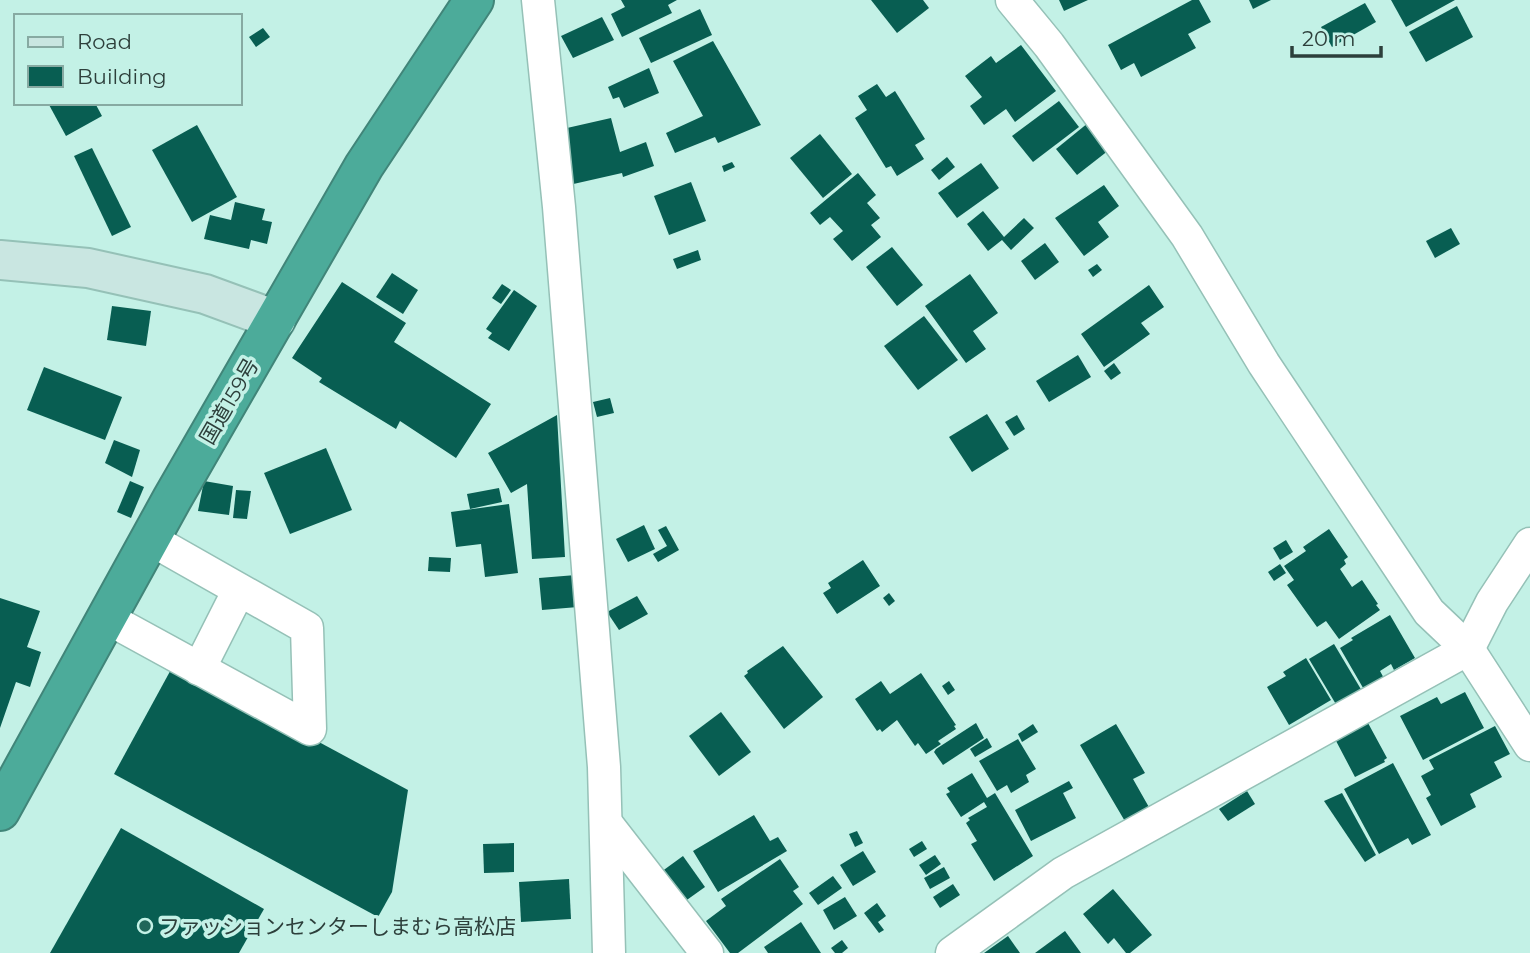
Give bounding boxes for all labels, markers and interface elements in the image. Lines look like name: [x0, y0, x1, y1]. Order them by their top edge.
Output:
legend: [14, 14, 242, 105]
scale bar: [1292, 14, 1381, 58]
text: 20 m: [1302, 26, 1356, 51]
text: Road: [77, 29, 132, 54]
text: Building: [77, 64, 167, 89]
street label: 国道159号: [194, 353, 264, 449]
place label: ファッションセンターしまむら高松店: [159, 914, 516, 939]
marker: ファッションセンターしまむら高松店: [137, 918, 153, 934]

